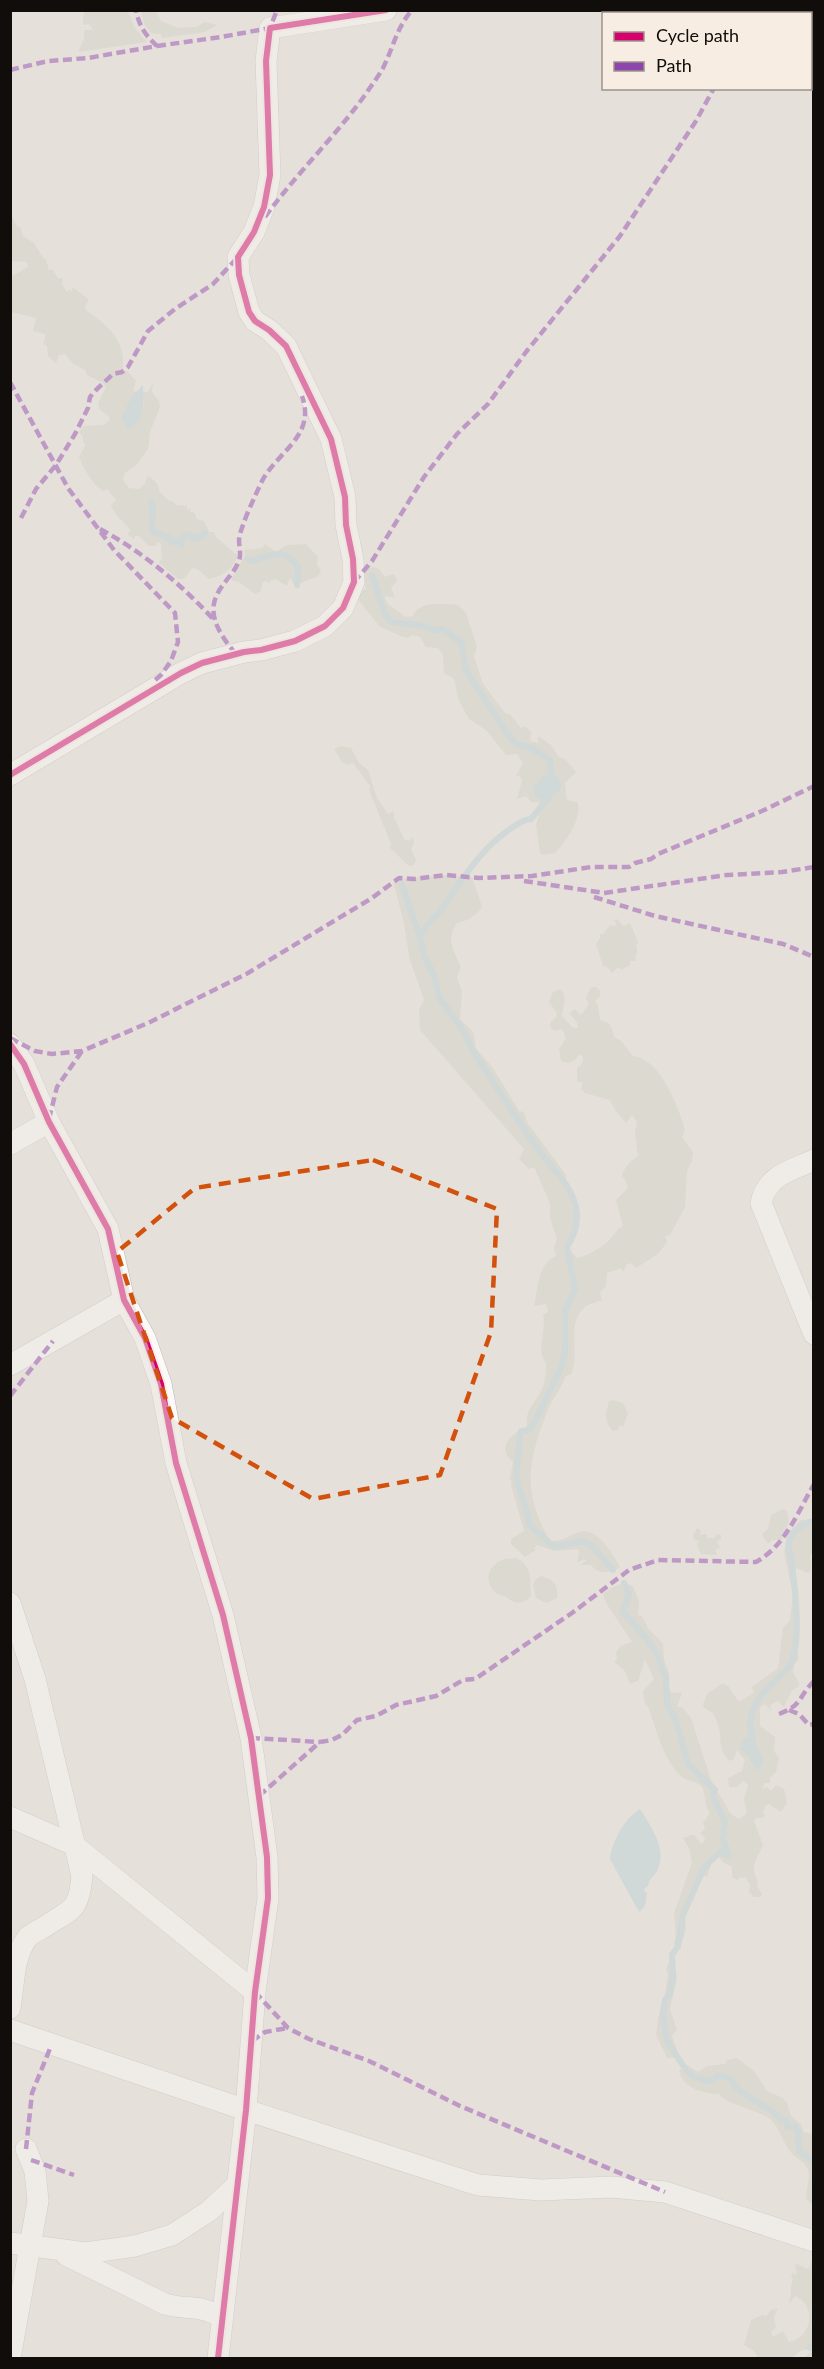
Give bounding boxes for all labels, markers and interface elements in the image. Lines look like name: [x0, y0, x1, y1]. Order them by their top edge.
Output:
legend: [602, 12, 812, 90]
text: Cycle path: [656, 24, 739, 46]
text: Path: [656, 54, 692, 76]

